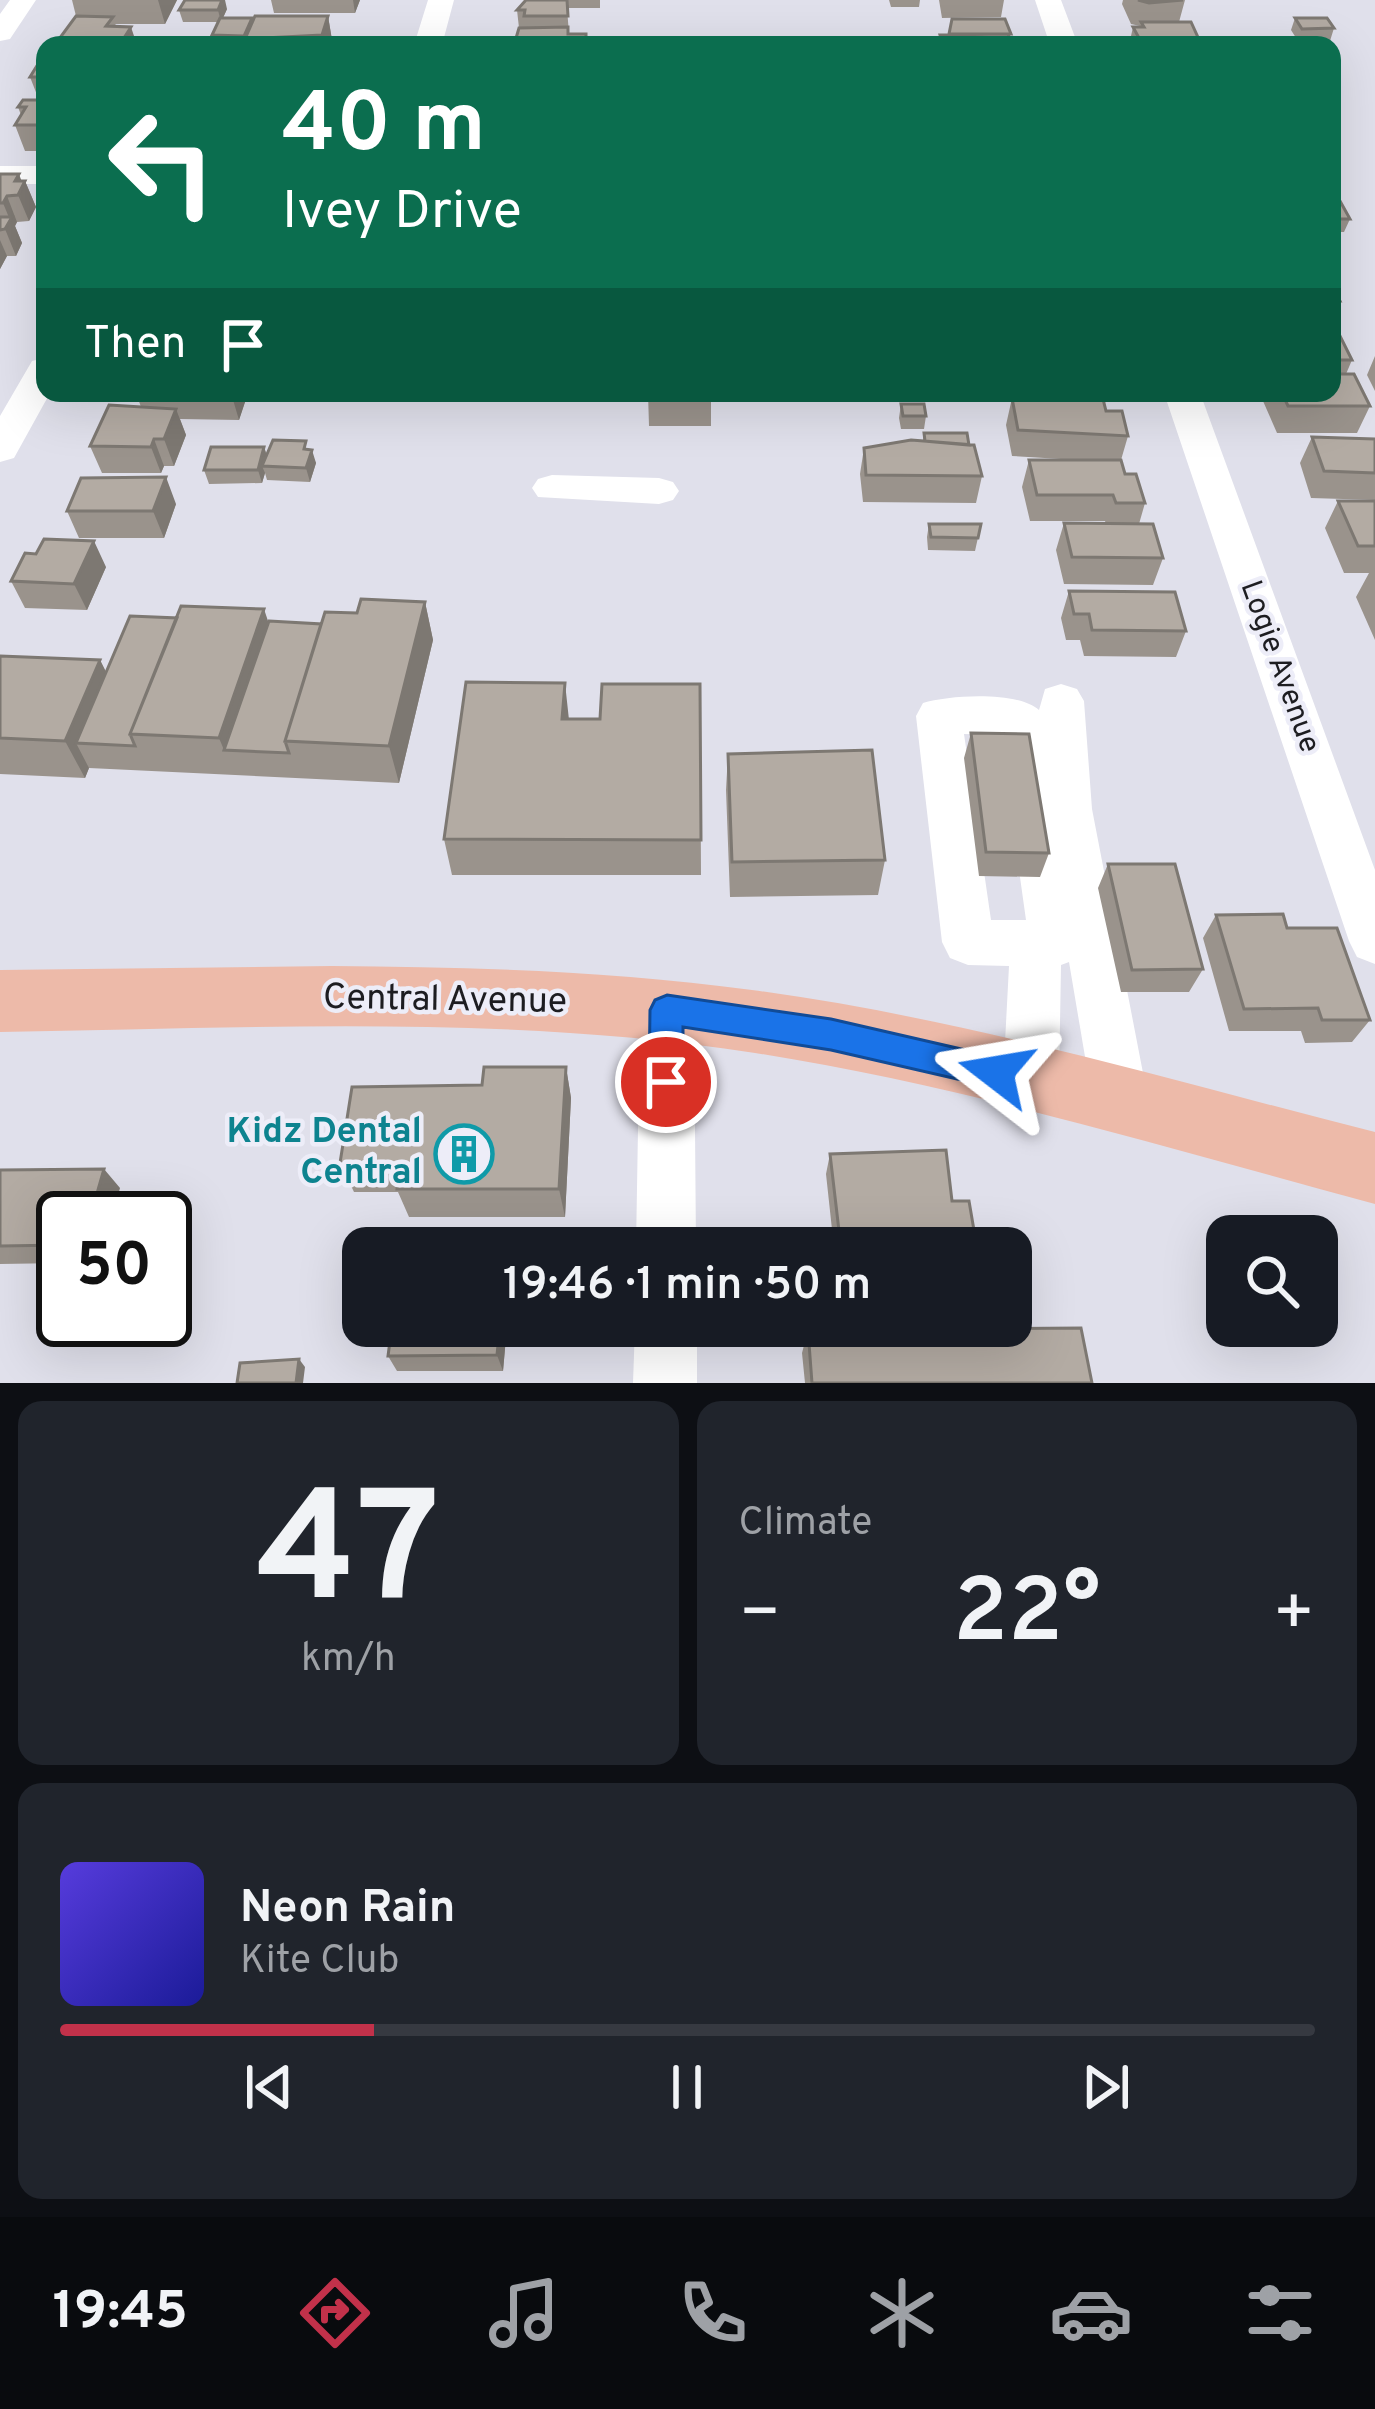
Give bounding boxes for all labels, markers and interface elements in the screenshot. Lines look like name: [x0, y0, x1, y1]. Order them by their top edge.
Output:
text: 40 m: [282, 75, 486, 181]
icon: left: [84, 84, 240, 240]
text: Ivey Drive: [282, 179, 522, 248]
icon: arrive: [210, 312, 276, 378]
text: Then: [84, 317, 186, 374]
street label: Logie Avenue: [1231, 576, 1327, 758]
street label: Central Avenue: [323, 976, 567, 1026]
position arrow: [933, 1009, 1059, 1135]
pin: [615, 1031, 717, 1133]
icon: arrive: [633, 1049, 699, 1115]
place label: Kidz Dental Central: [227, 1110, 422, 1197]
building icon: Kidz Dental Central: [433, 1123, 495, 1185]
speed limit sign: 50: [36, 1191, 192, 1347]
map controls: [1206, 1215, 1338, 1347]
button: search: [1206, 1215, 1338, 1347]
text: 19:46 · 1 min · 50 m: [503, 1258, 871, 1315]
text: 47: [256, 1459, 440, 1657]
text: Climate: [739, 1500, 872, 1549]
text: 22°: [953, 1560, 1100, 1673]
text: −: [739, 1575, 781, 1658]
text: +: [1272, 1575, 1315, 1658]
text: km/h: [301, 1636, 396, 1685]
text: Neon Rain: [240, 1881, 456, 1938]
text: Kite Club: [240, 1938, 399, 1987]
icon: previous: [236, 2054, 302, 2120]
icon: pause: [654, 2054, 720, 2120]
icon: next: [1073, 2054, 1139, 2120]
icon: directions: [293, 2271, 377, 2355]
icon: music: [482, 2271, 566, 2355]
icon: phone: [671, 2271, 755, 2355]
icon: climate: [860, 2271, 944, 2355]
icon: car: [1049, 2271, 1133, 2355]
icon: filters: [1238, 2271, 1322, 2355]
text: 19:45: [53, 2279, 188, 2348]

